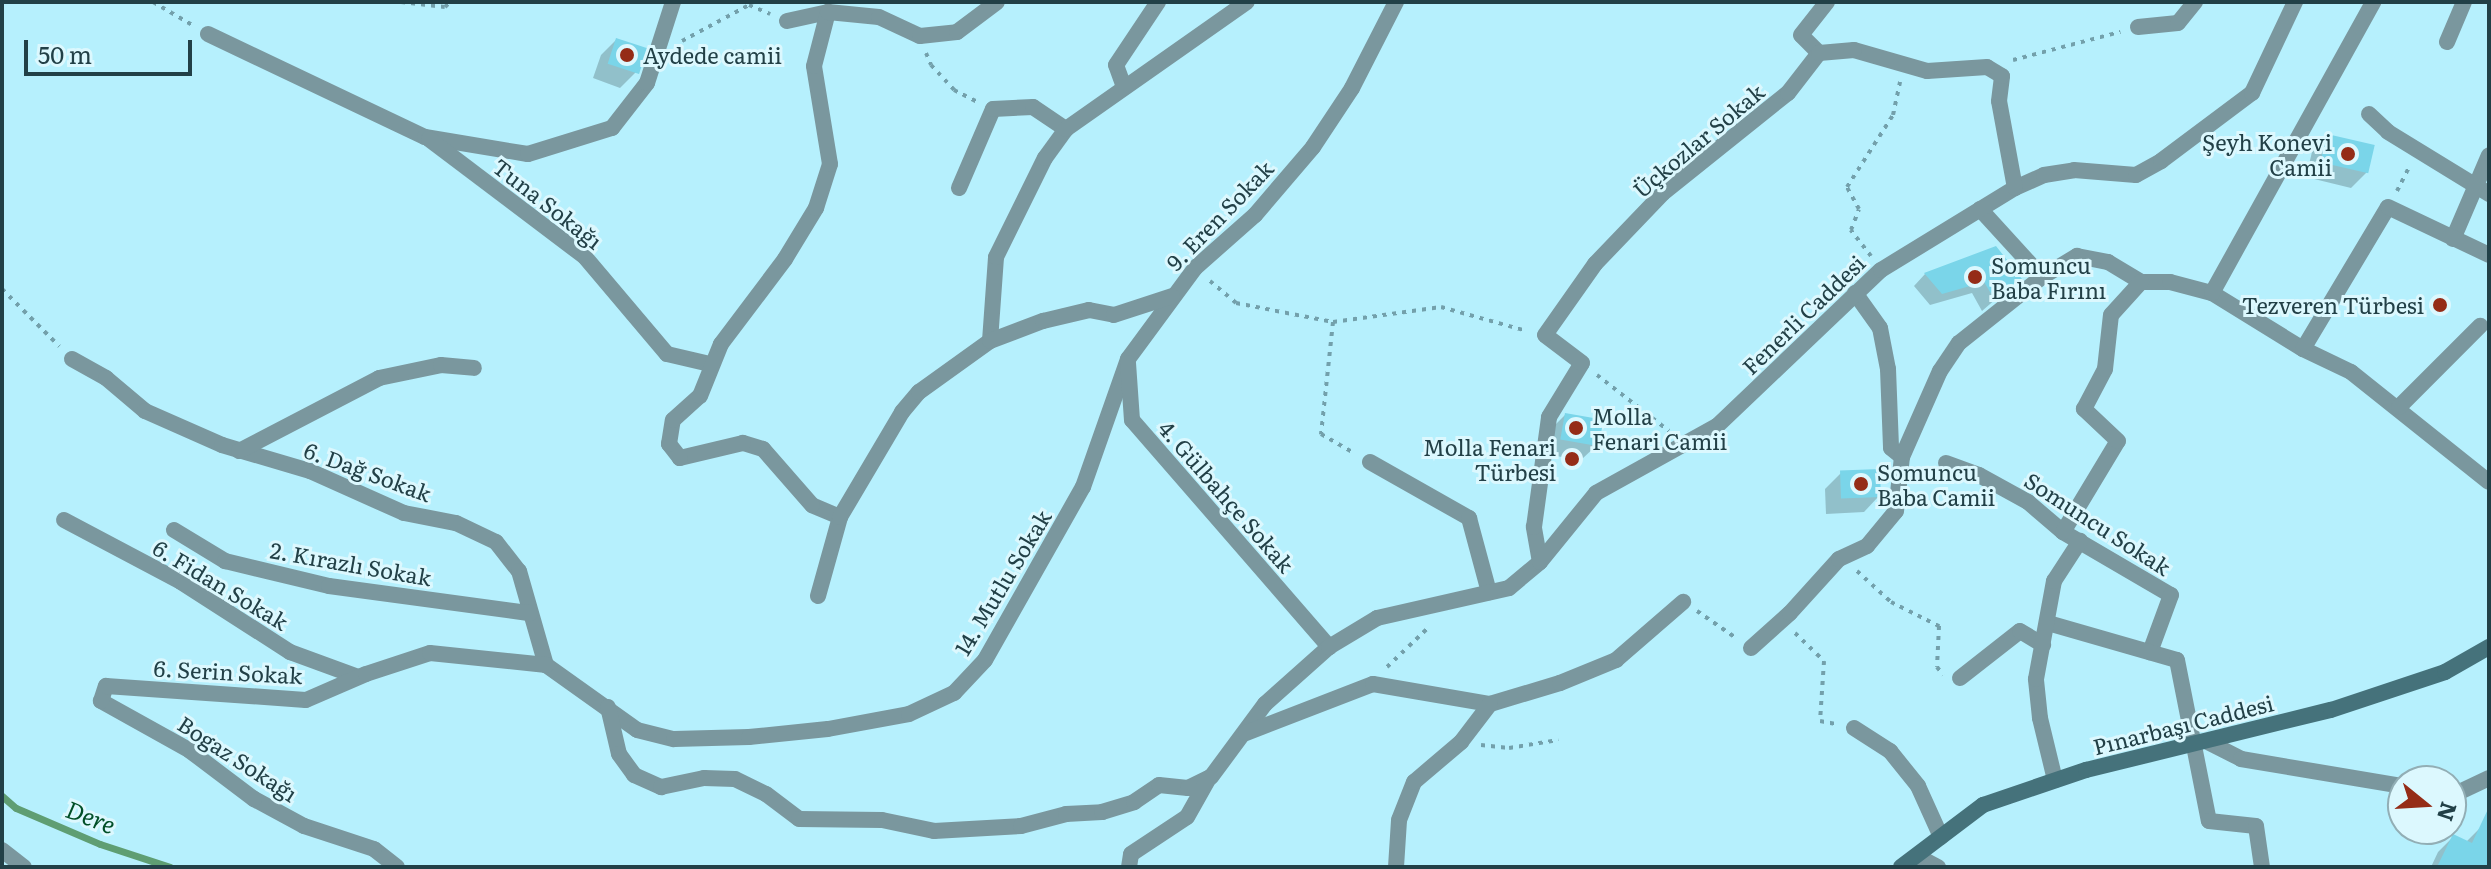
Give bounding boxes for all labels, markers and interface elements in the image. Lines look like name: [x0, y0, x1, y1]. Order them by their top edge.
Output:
scale bar: [28, 24, 196, 74]
text: 50 m: [38, 36, 92, 71]
place label: Aydede camii: [643, 42, 782, 68]
marker: Aydede camii: [618, 46, 636, 64]
street label: Üçkozlar Sokak: [1627, 78, 1769, 202]
place label: Şeyh Konevi Camii: [2202, 128, 2332, 180]
marker: Şeyh Konevi Camii: [2339, 145, 2357, 163]
street label: Tuna Sokağı: [488, 152, 608, 254]
street label: 9. Eren Sokak: [1160, 155, 1278, 275]
street label: Fenerli Caddesi: [1736, 249, 1870, 379]
place label: Somuncu Baba Fırını: [1991, 251, 2106, 302]
marker: Somuncu Baba Fırını: [1966, 268, 1984, 286]
place label: Tezveren Türbesi: [2242, 292, 2424, 318]
marker: Tezveren Türbesi: [2431, 296, 2449, 314]
place label: Molla Fenari Camii: [1592, 402, 1727, 454]
street label: 4. Gülbahçe Sokak: [1154, 415, 1300, 577]
marker: Molla Fenari Camii: [1567, 419, 1585, 437]
place label: Molla Fenari Türbesi: [1423, 433, 1556, 484]
street label: 6. Dağ Sokak: [301, 436, 435, 506]
marker: Molla Fenari Türbesi: [1563, 450, 1581, 468]
place label: Somuncu Baba Camii: [1877, 458, 1995, 510]
street label: Somuncu Sokak: [2020, 466, 2176, 580]
marker: Somuncu Baba Camii: [1852, 475, 1870, 493]
street label: 14. Mutlu Sokak: [948, 505, 1056, 659]
street label: 6. Fidan Sokak: [149, 533, 293, 635]
street label: 2. Kırazlı Sokak: [268, 536, 434, 590]
street label: 6. Serin Sokak: [153, 654, 303, 688]
street label: Pınarbaşı Caddesi: [2090, 689, 2276, 759]
street label: Bogaz Sokağı: [173, 710, 303, 806]
north arrow: [2387, 765, 2467, 845]
water label: Dere: [62, 794, 120, 838]
text: N: [2430, 798, 2467, 826]

